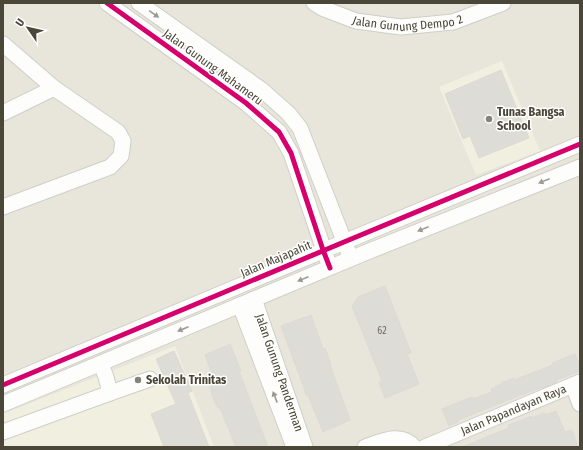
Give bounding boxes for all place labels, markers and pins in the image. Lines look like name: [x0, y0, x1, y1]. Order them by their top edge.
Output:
place label: Tunas Bangsa School: [497, 105, 565, 133]
marker: Tunas Bangsa School: [484, 114, 494, 124]
place label: Sekolah Trinitas: [146, 373, 227, 387]
marker: Sekolah Trinitas: [133, 375, 143, 385]

